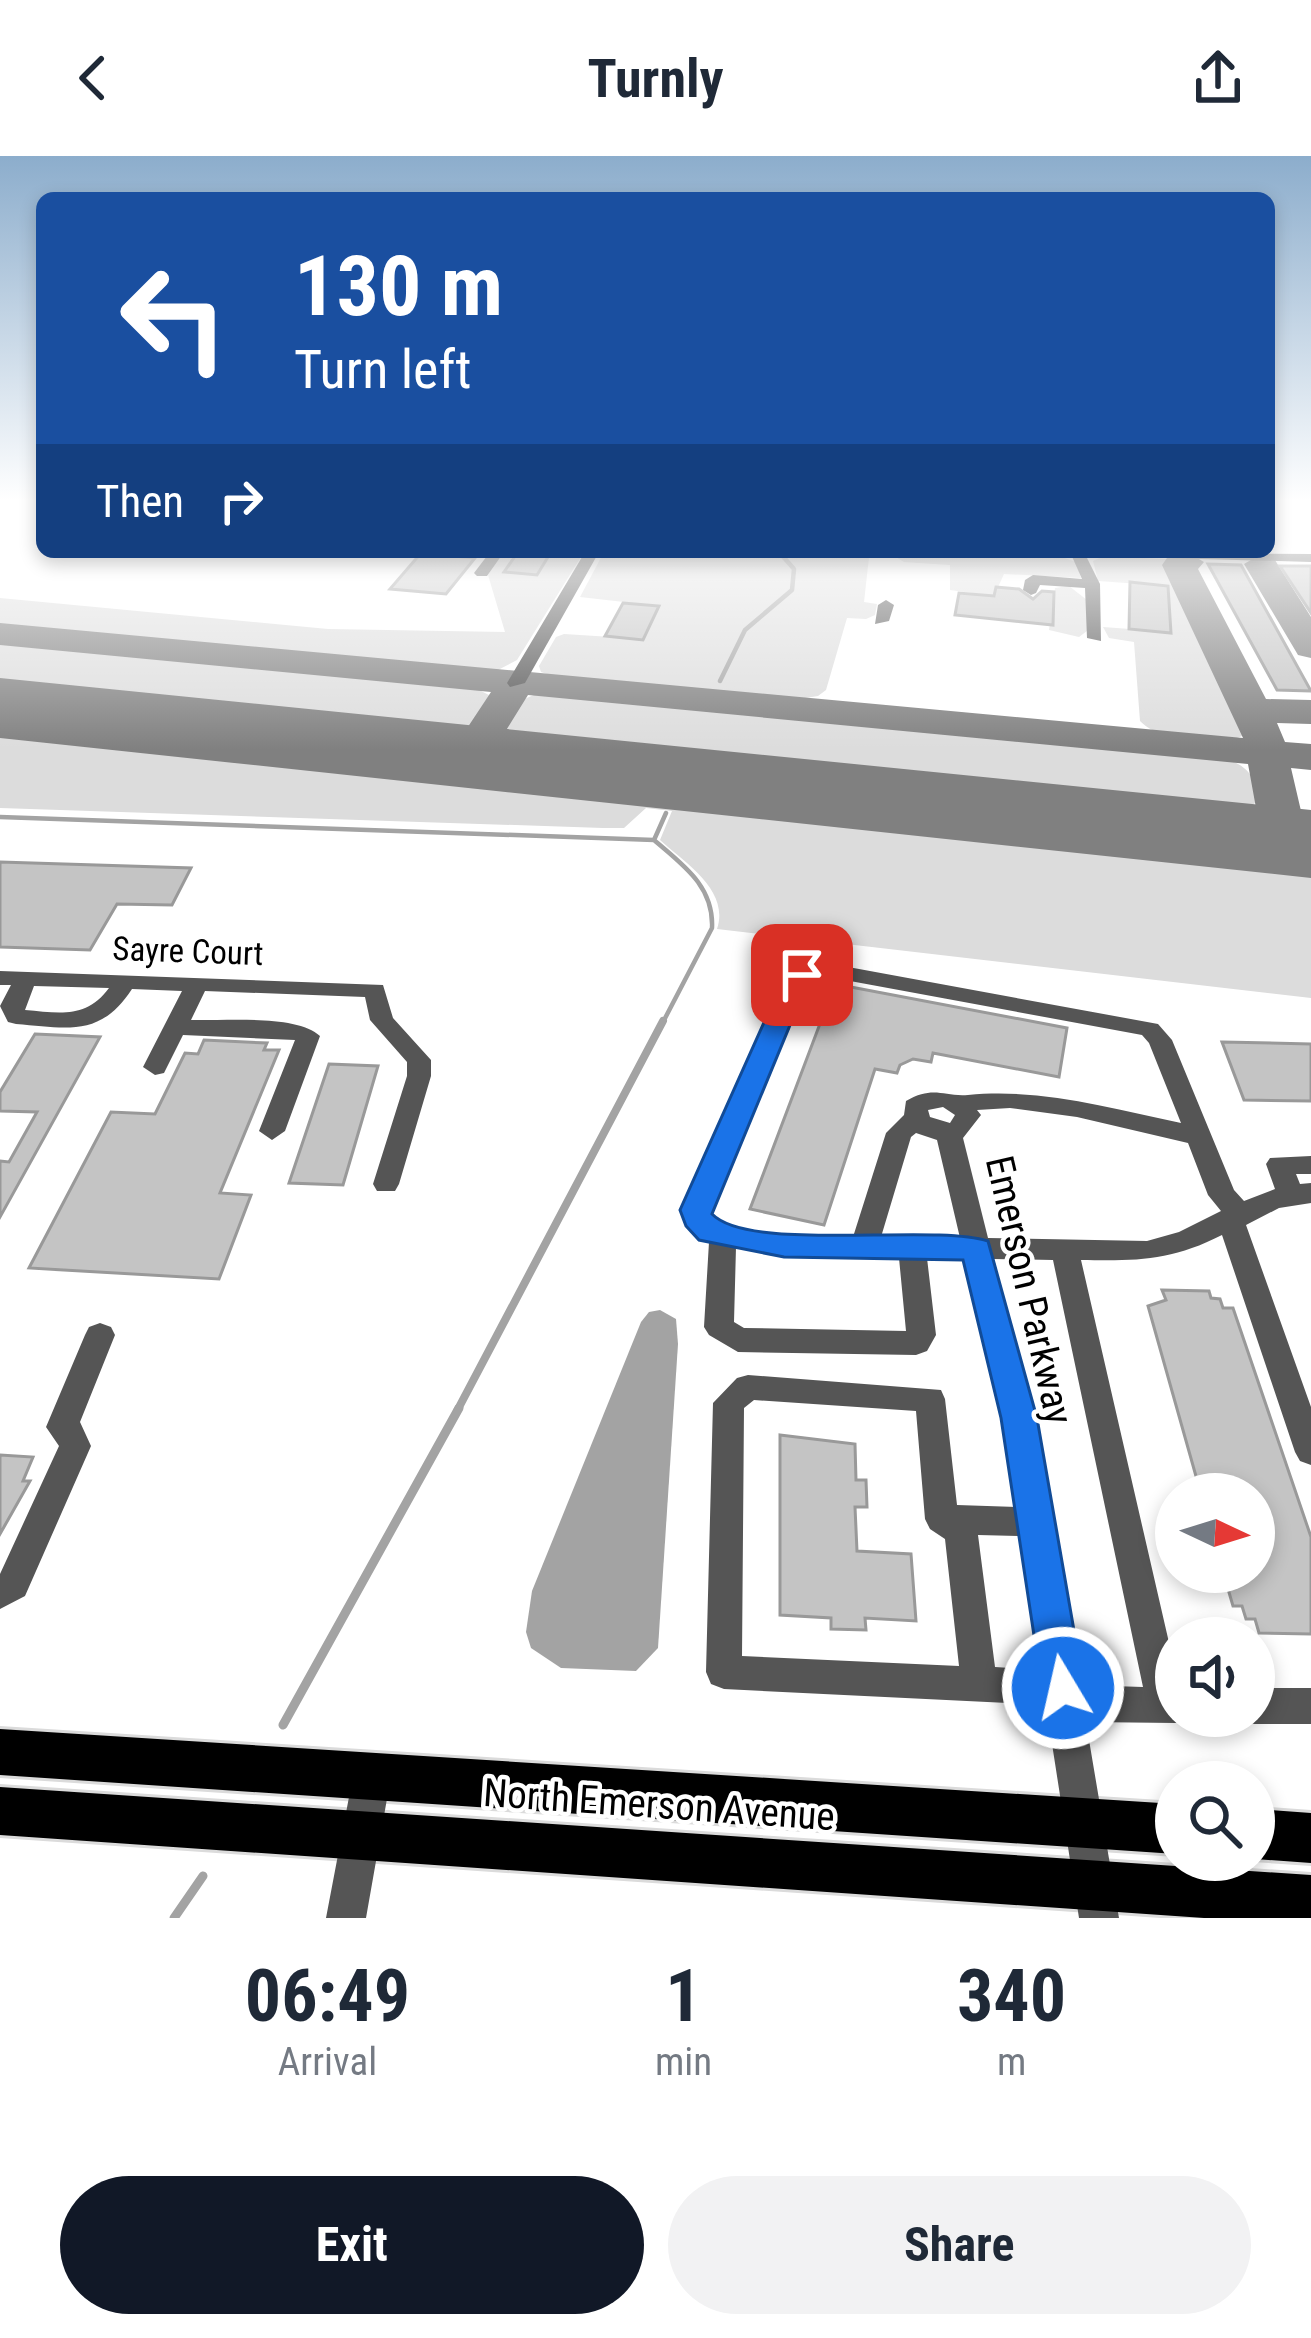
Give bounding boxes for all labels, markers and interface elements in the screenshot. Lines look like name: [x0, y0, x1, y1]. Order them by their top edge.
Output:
icon: back: [60, 45, 126, 111]
icon: share: [1185, 45, 1251, 111]
text: Turnly: [587, 47, 724, 110]
text: 130 m: [294, 237, 503, 336]
icon: left: [96, 240, 252, 396]
text: Turn left: [294, 338, 471, 401]
icon: right: [208, 468, 274, 534]
text: Then: [96, 475, 184, 528]
pin: [751, 924, 853, 1026]
street label: Sayre Court: [112, 929, 264, 973]
icon: arrive: [769, 942, 835, 1008]
street label: Emerson Parkway: [976, 1152, 1082, 1428]
north arrow: [1155, 1473, 1275, 1593]
map controls: [1155, 1473, 1275, 1881]
button: sound: [1155, 1617, 1275, 1737]
position arrow: [1000, 1625, 1126, 1751]
button: search: [1155, 1761, 1275, 1881]
street label: North Emerson Avenue: [482, 1770, 836, 1840]
text: 06:49: [245, 1954, 410, 2039]
text: 1: [665, 1954, 702, 2039]
text: 340: [957, 1954, 1066, 2039]
text: Arrival: [278, 2039, 377, 2085]
text: min: [655, 2039, 712, 2085]
text: m: [997, 2039, 1026, 2085]
button: Exit: [60, 2176, 644, 2314]
button: Share: [668, 2176, 1251, 2314]

